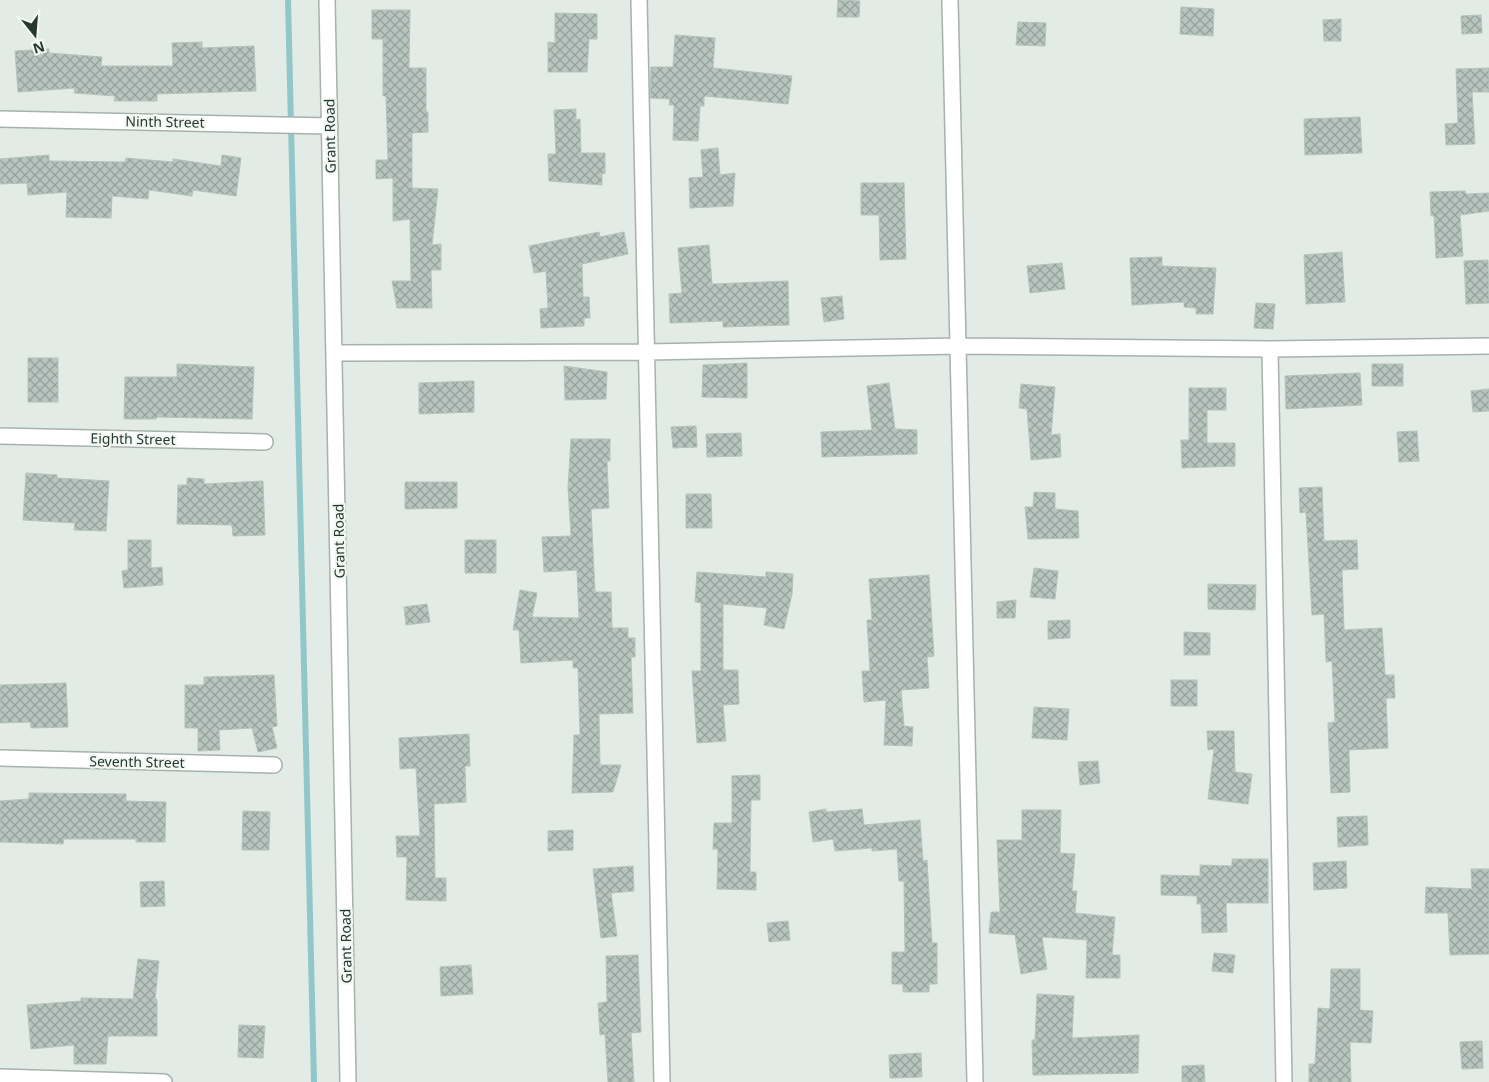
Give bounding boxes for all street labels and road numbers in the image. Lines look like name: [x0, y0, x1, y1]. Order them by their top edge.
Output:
street label: Grant Road: [319, 99, 340, 173]
street label: Ninth Street: [125, 111, 205, 132]
street label: Eighth Street: [90, 428, 176, 449]
street label: Grant Road: [328, 504, 349, 578]
street label: Seventh Street: [89, 751, 185, 772]
street label: Grant Road: [335, 909, 356, 983]

